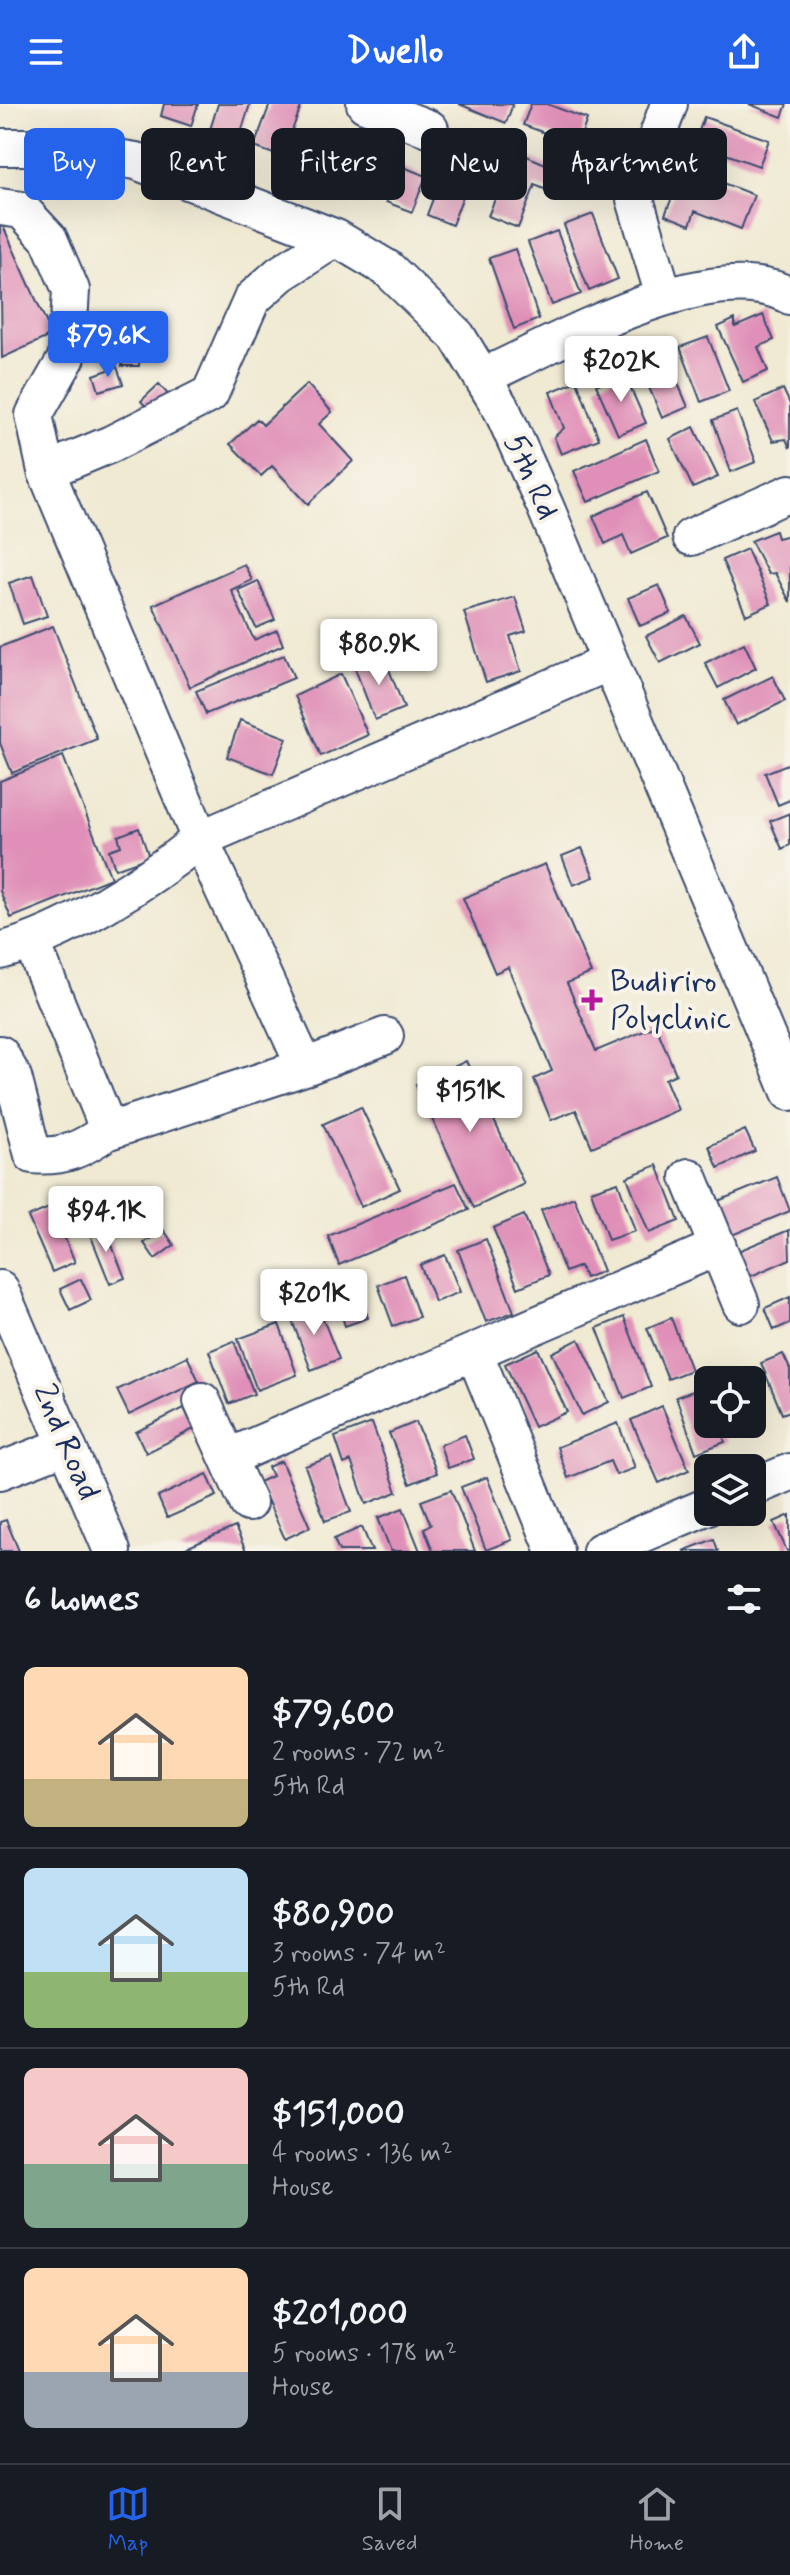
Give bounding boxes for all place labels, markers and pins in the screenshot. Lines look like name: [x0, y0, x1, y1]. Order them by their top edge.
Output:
pin: $79.6K: [43, 311, 173, 379]
pin: $202K: [565, 336, 677, 404]
pin: $80.9K: [314, 619, 444, 687]
place label: Budiriro Polyclinic: [610, 961, 731, 1040]
marker: Budiriro Polyclinic: [581, 989, 603, 1011]
pin: $151K: [414, 1066, 526, 1134]
pin: $94.1K: [41, 1186, 171, 1254]
pin: $201K: [258, 1269, 370, 1337]

